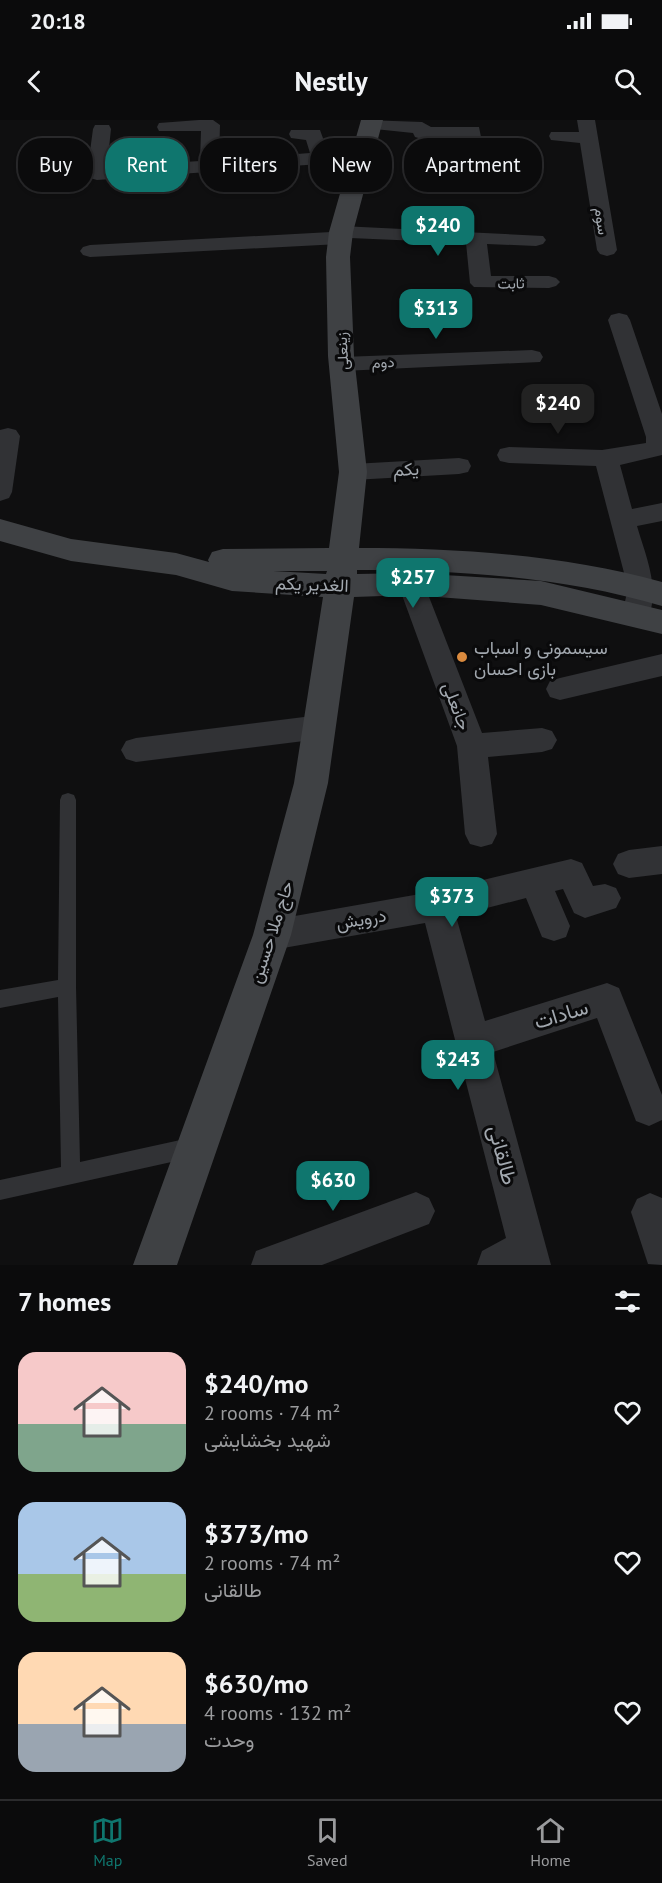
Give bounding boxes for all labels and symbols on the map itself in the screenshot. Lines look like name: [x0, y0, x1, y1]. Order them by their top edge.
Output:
pin: $240: [402, 206, 474, 257]
street label: سوم: [589, 206, 614, 236]
street label: ثابت: [497, 273, 525, 293]
pin: $313: [400, 289, 472, 340]
street label: زینعلی: [332, 331, 353, 370]
street label: دوم: [371, 352, 395, 373]
pin: $240: [522, 384, 594, 435]
street label: یکم: [392, 457, 420, 482]
pin: $257: [377, 558, 449, 609]
street label: الغدیر یکم: [275, 571, 349, 598]
place label: سیسمونی و اسباب بازی احسان: [474, 636, 608, 680]
marker: سیسمونی و اسباب بازی احسان: [455, 650, 469, 664]
street label: جانعلی: [437, 679, 477, 733]
pin: $373: [416, 877, 488, 928]
street label: حاج ملا حسین: [244, 878, 299, 986]
street label: درویش: [334, 903, 388, 935]
street label: سادات: [531, 993, 591, 1035]
pin: $243: [422, 1040, 494, 1091]
street label: طالقانی: [482, 1122, 524, 1188]
pin: $630: [297, 1161, 369, 1212]

